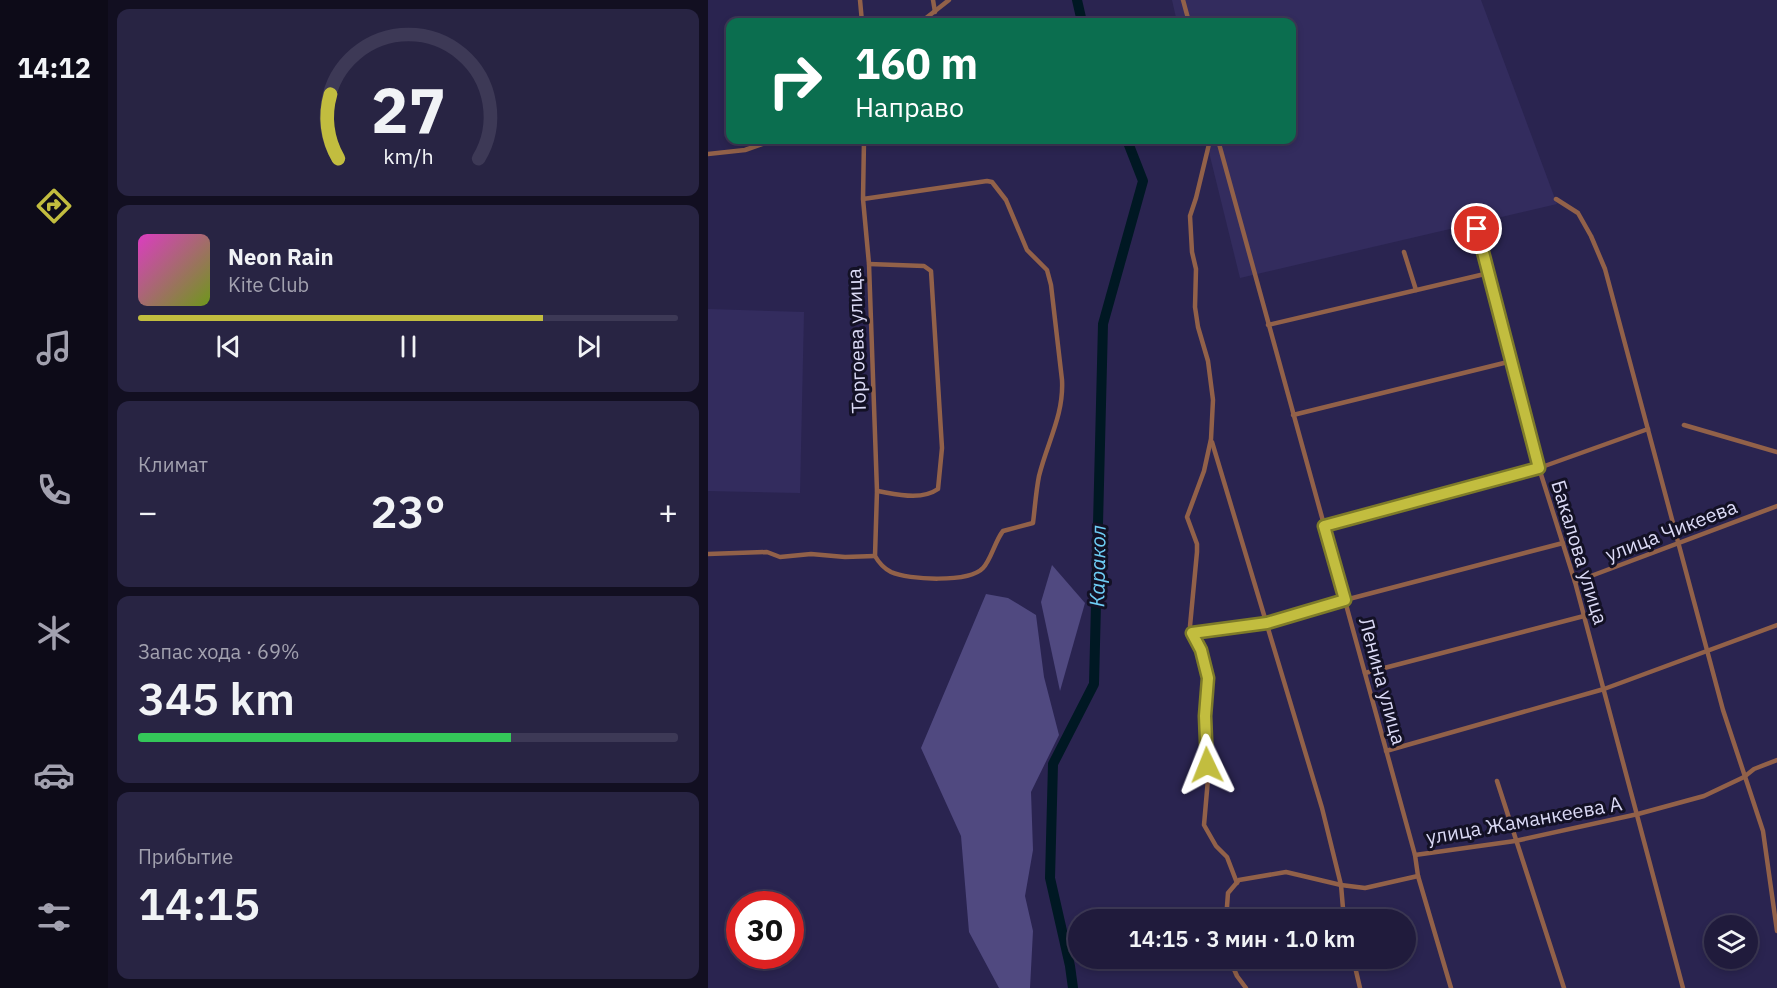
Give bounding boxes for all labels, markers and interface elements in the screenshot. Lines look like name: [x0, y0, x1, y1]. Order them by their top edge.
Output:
text: 160 m: [855, 36, 978, 91]
icon: right: [756, 42, 834, 120]
text: 14:12: [17, 50, 91, 85]
text: 27: [371, 70, 445, 151]
text: Направо: [855, 89, 964, 124]
text: km/h: [383, 143, 433, 171]
icon: directions: [33, 185, 75, 227]
pin: [1451, 203, 1502, 254]
icon: arrive: [1460, 212, 1493, 245]
text: Neon Rain: [228, 242, 334, 271]
street label: Торгоева улица: [840, 268, 872, 414]
text: Kite Club: [228, 271, 309, 298]
icon: music: [33, 327, 75, 369]
icon: previous: [212, 330, 245, 363]
icon: pause: [392, 330, 425, 363]
icon: next: [572, 330, 605, 363]
text: Климат: [138, 451, 208, 478]
icon: phone: [33, 469, 75, 511]
street label: Бакалова улица: [1545, 477, 1615, 628]
text: 23°: [370, 482, 446, 540]
text: −: [138, 490, 158, 533]
text: +: [658, 490, 678, 533]
street label: улица Чикеева: [1601, 492, 1741, 568]
water label: Каракол: [1082, 525, 1112, 607]
icon: climate: [33, 612, 75, 654]
street label: Ленина улица: [1353, 614, 1413, 748]
text: Запас хода · 69%: [138, 638, 300, 665]
text: 345 km: [138, 669, 295, 727]
position arrow: [1175, 733, 1239, 797]
icon: car: [33, 754, 75, 796]
street label: улица Жаманкеева А: [1424, 789, 1624, 851]
text: Прибытие: [138, 843, 233, 870]
text: 14:15: [138, 874, 260, 932]
speed limit sign: 30: [726, 891, 804, 969]
icon: filters: [33, 896, 75, 938]
map controls: [1704, 915, 1758, 969]
button: layers: [1704, 915, 1758, 969]
text: 14:15 · 3 мин · 1.0 km: [1129, 924, 1355, 953]

